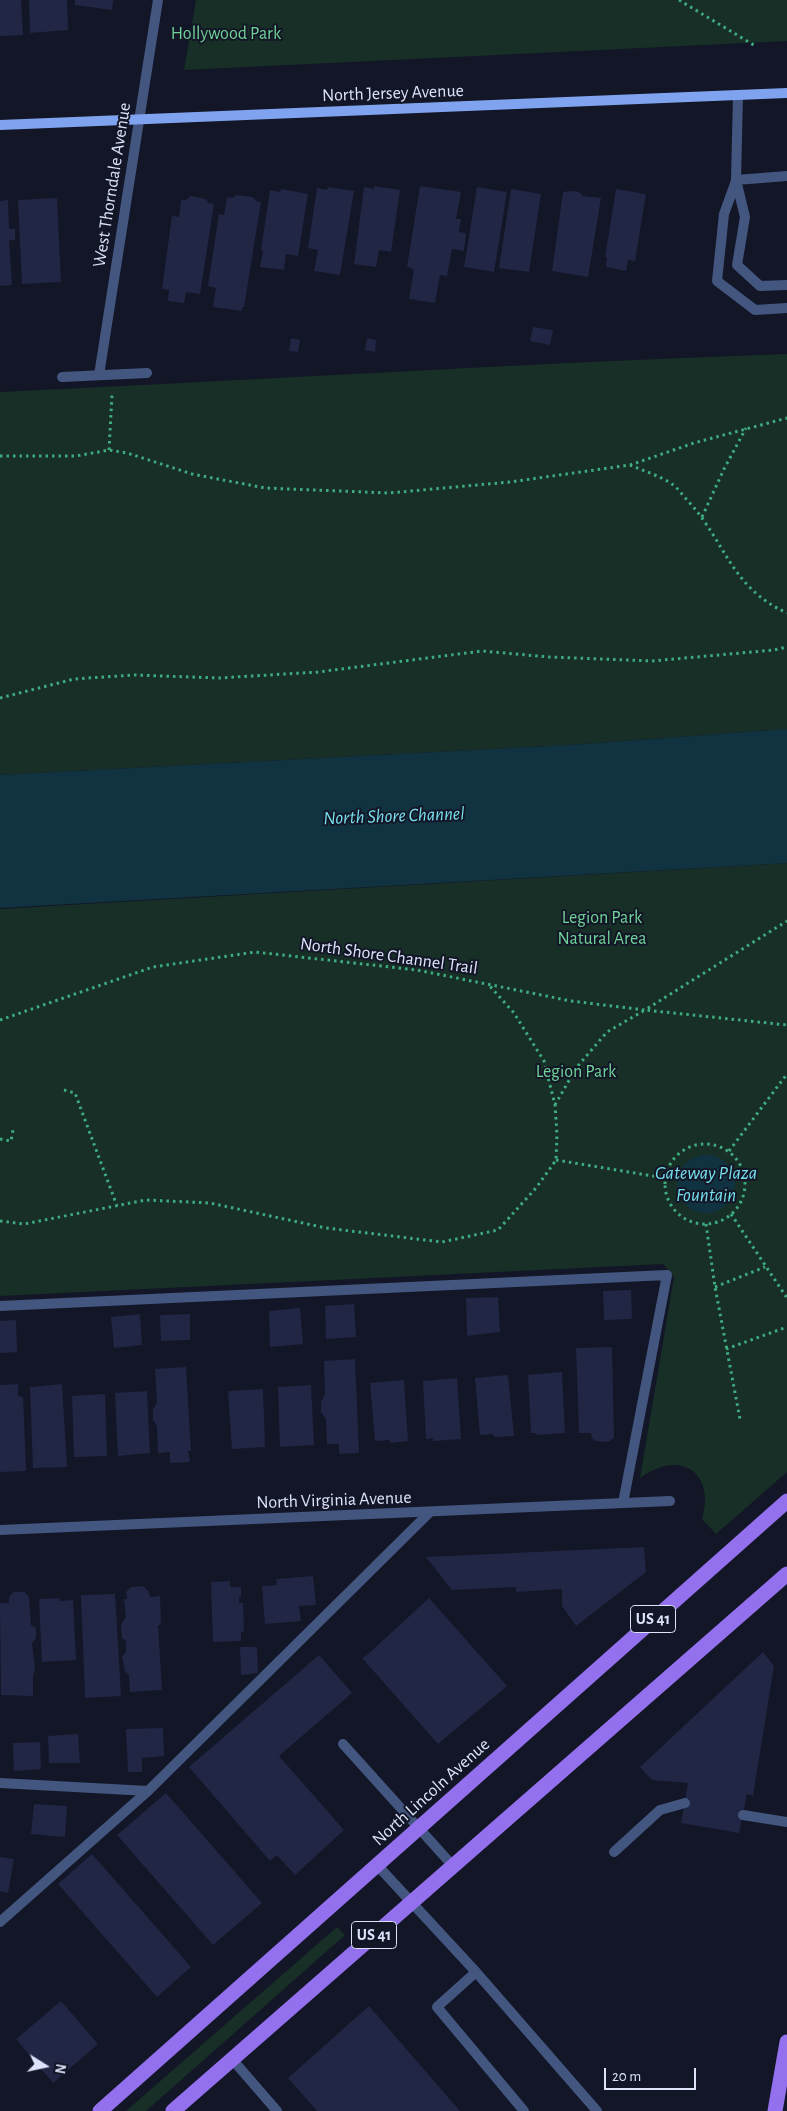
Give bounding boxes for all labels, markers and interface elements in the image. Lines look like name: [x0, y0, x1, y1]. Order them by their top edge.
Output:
park label: Hollywood Park: [171, 23, 281, 45]
street label: North Jersey Avenue: [322, 80, 464, 106]
street label: West Thorndale Avenue: [88, 101, 136, 269]
water label: North Shore Channel: [323, 802, 465, 830]
park label: Legion Park Natural Area: [558, 907, 646, 950]
street label: North Shore Channel Trail: [299, 933, 479, 979]
park label: Legion Park: [536, 1061, 616, 1083]
water label: Gateway Plaza Fountain: [655, 1162, 757, 1206]
street label: North Virginia Avenue: [256, 1486, 412, 1514]
road number: US 41: [630, 1606, 676, 1632]
street label: North Lincoln Avenue: [368, 1734, 494, 1850]
road number: US 41: [352, 1922, 396, 1948]
north arrow: [20, 2041, 70, 2091]
scale bar: [607, 2058, 700, 2090]
text: N: [52, 2063, 68, 2075]
text: 20 m: [612, 2069, 641, 2084]

